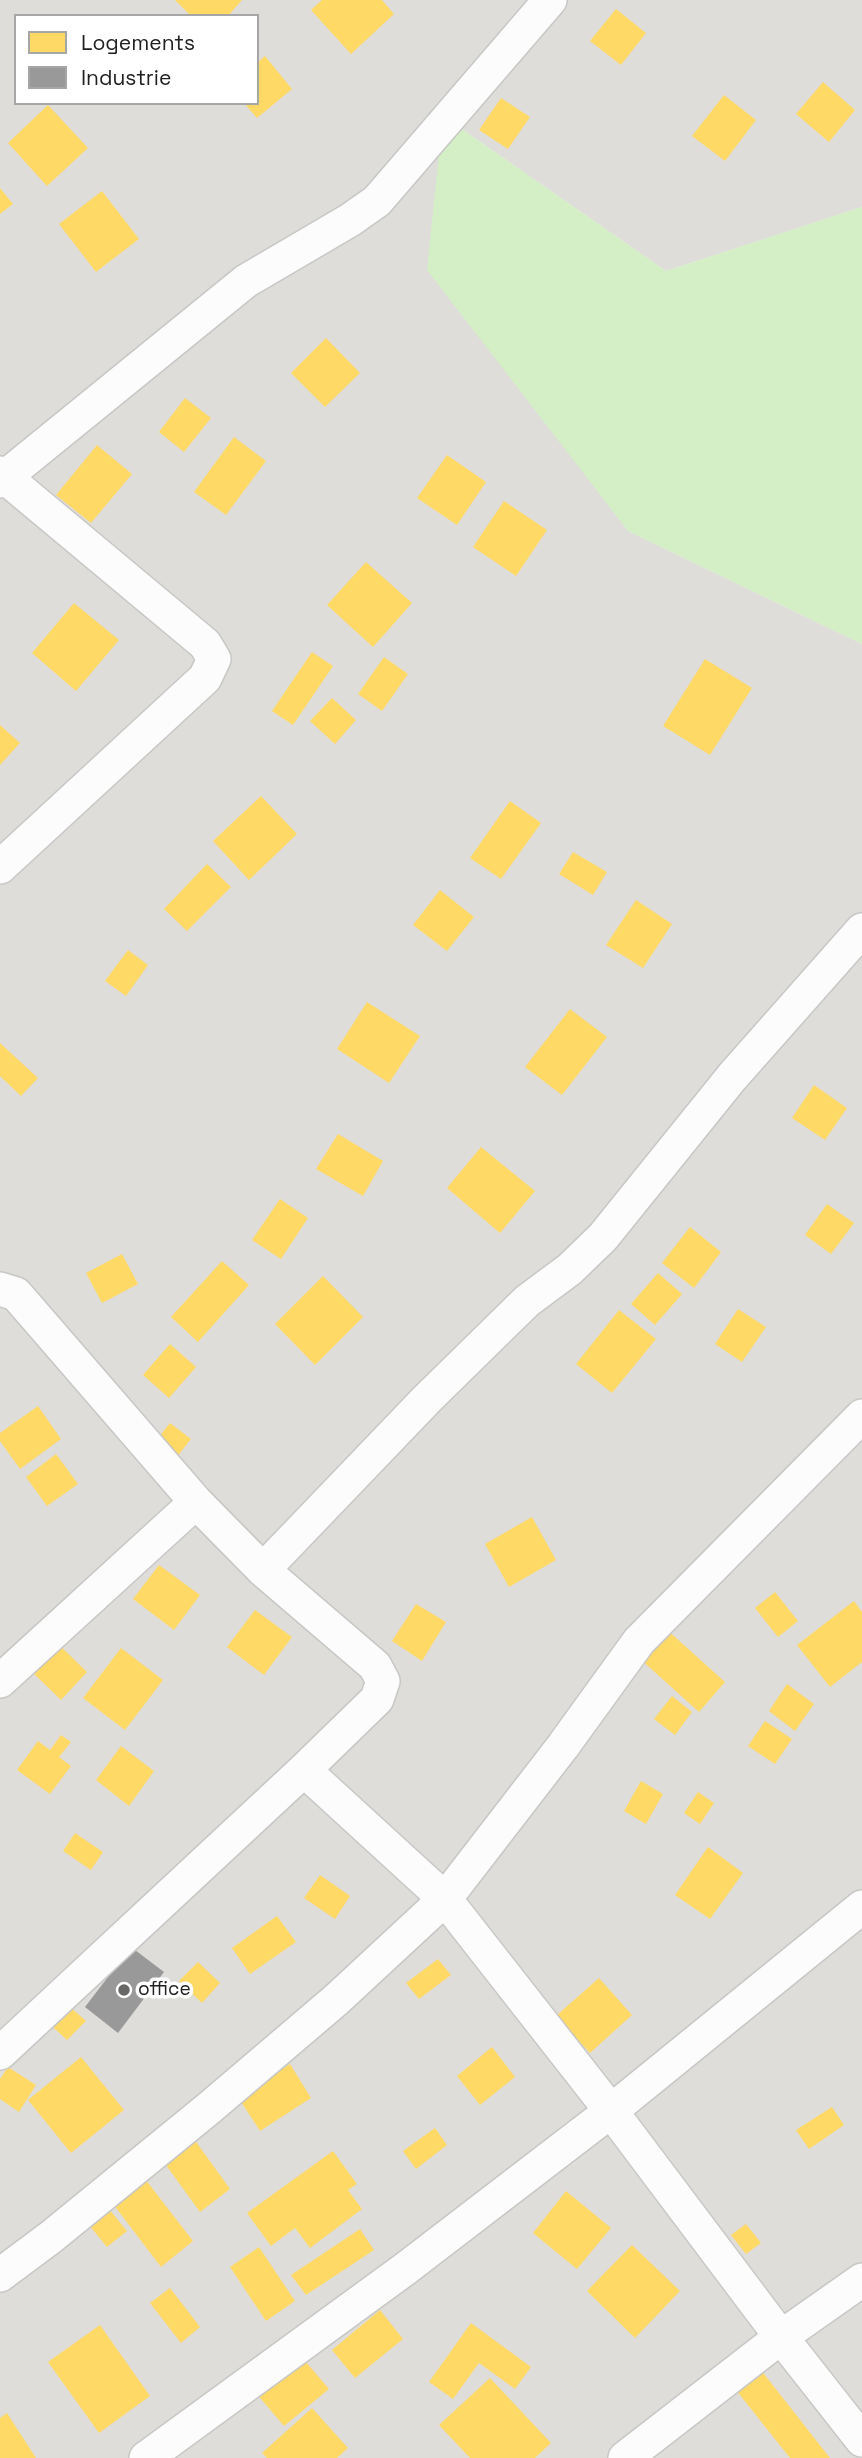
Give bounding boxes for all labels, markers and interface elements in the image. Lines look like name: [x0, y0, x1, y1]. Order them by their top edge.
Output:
legend: [14, 14, 259, 105]
text: Logements: [81, 29, 195, 56]
text: Industrie: [81, 64, 171, 91]
place label: office: [138, 1979, 191, 2001]
marker: office: [116, 1982, 132, 1998]

